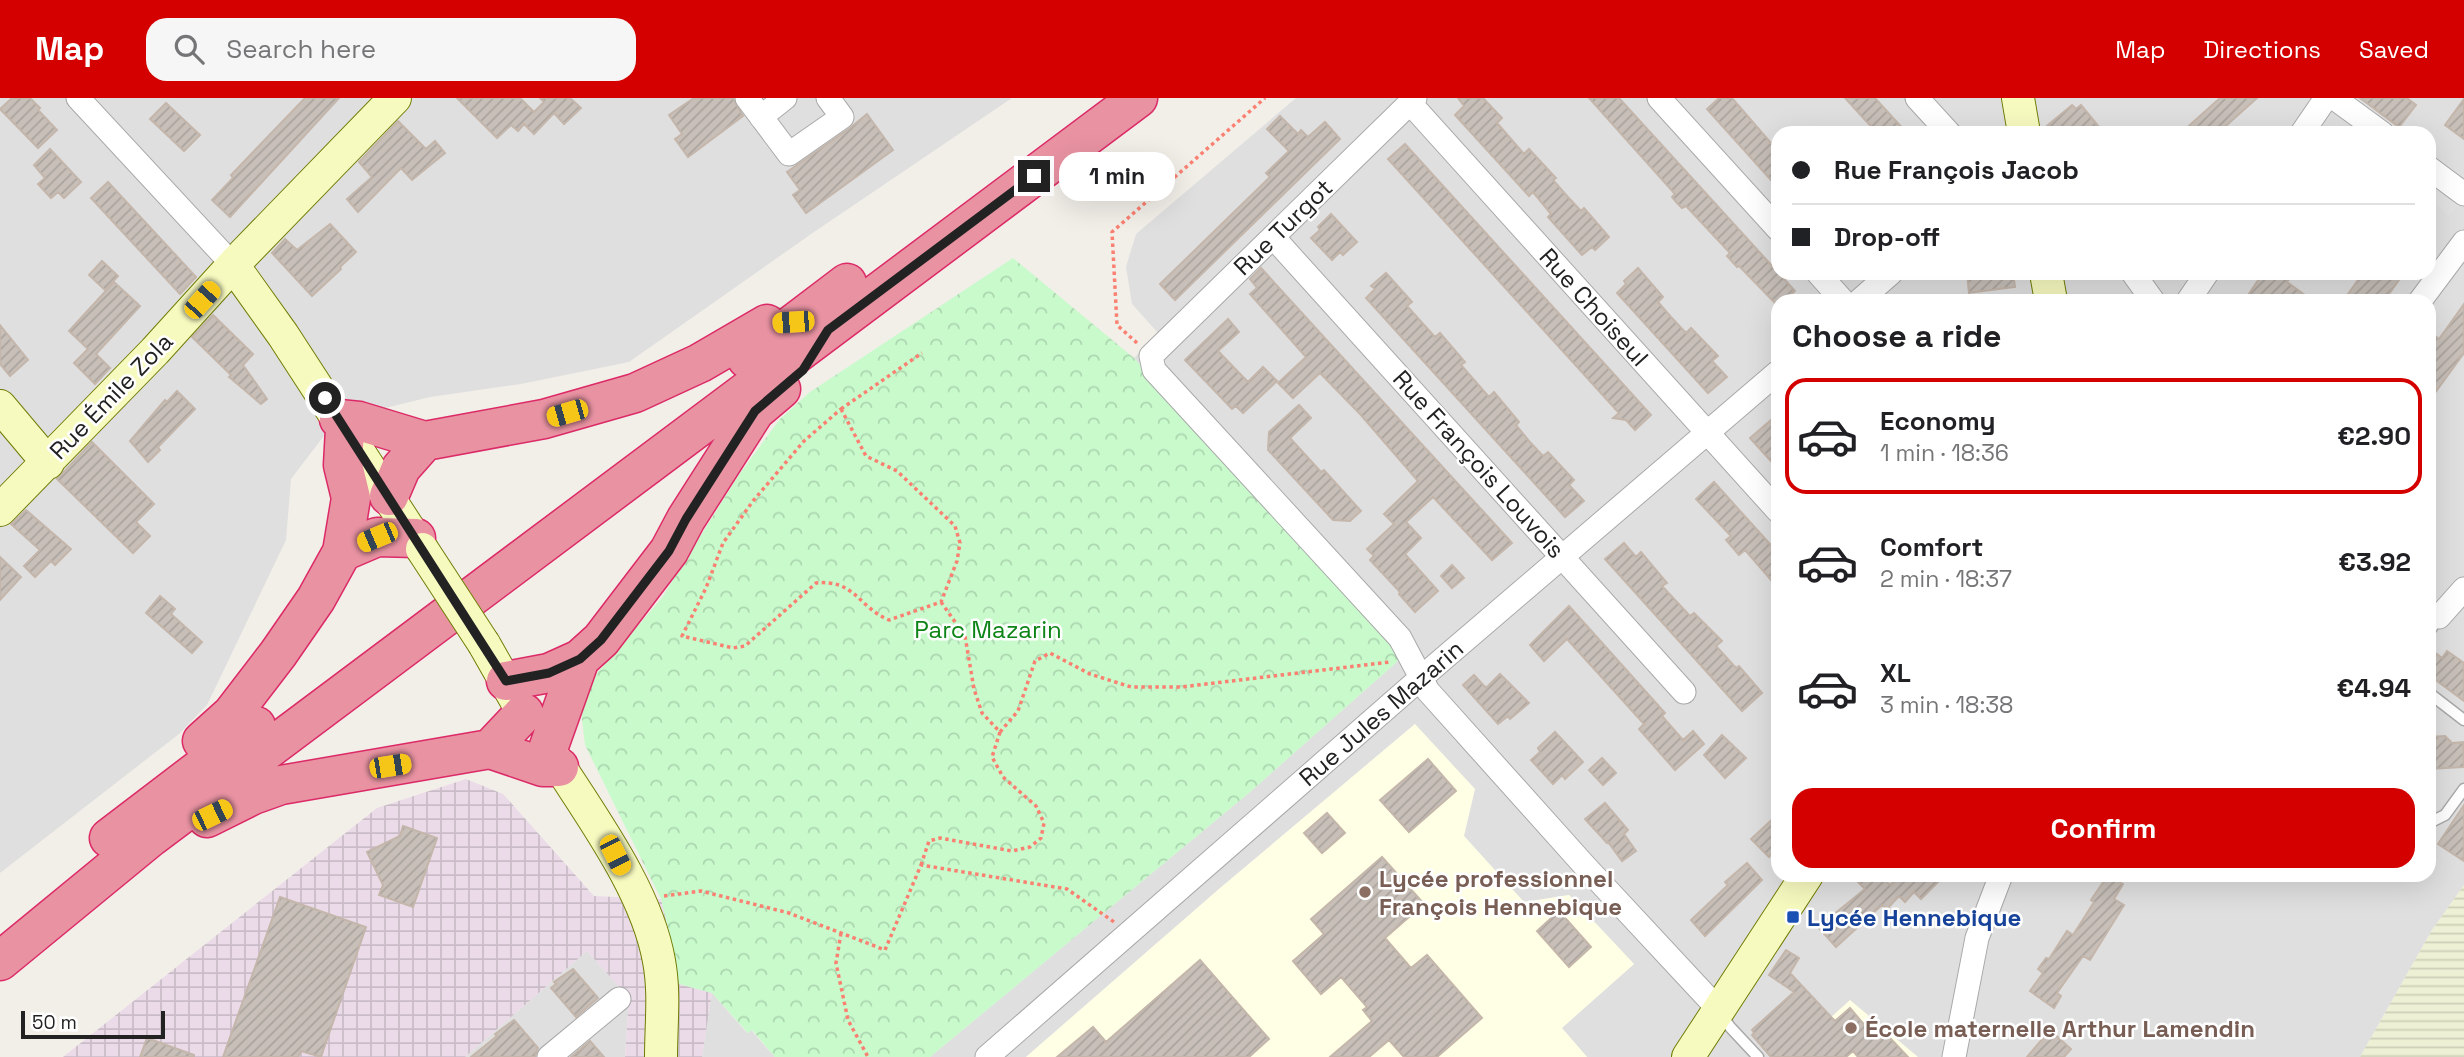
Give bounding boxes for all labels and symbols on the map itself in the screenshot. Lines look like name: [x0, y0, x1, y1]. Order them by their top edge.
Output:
callout: 1 min: [1058, 152, 1174, 200]
route end: [1018, 160, 1050, 192]
street label: Rue Turgot: [1227, 172, 1339, 282]
street label: Rue Choiseul: [1533, 241, 1655, 373]
car: [181, 277, 224, 323]
car: [772, 310, 815, 334]
street label: Rue Émile Zola: [43, 326, 179, 466]
street label: Rue François Louvois: [1386, 364, 1572, 564]
route start: [309, 382, 341, 414]
car: [544, 397, 591, 429]
car: [354, 519, 401, 555]
park label: Parc Mazarin: [914, 614, 1062, 645]
street label: Rue Jules Mazarin: [1292, 633, 1470, 793]
car: [368, 752, 413, 780]
car: [189, 796, 236, 834]
car: [597, 832, 634, 878]
place label: Lycée professionnel François Hennebique: [1379, 863, 1622, 922]
marker: Lycée professionnel François Hennebique: [1357, 884, 1373, 900]
place label: Lycée Hennebique: [1807, 902, 2021, 933]
marker: Lycée Hennebique: [1785, 909, 1801, 925]
scale bar: [21, 1008, 164, 1040]
place label: École maternelle Arthur Lamendin: [1865, 1013, 2255, 1044]
marker: École maternelle Arthur Lamendin: [1843, 1020, 1859, 1036]

